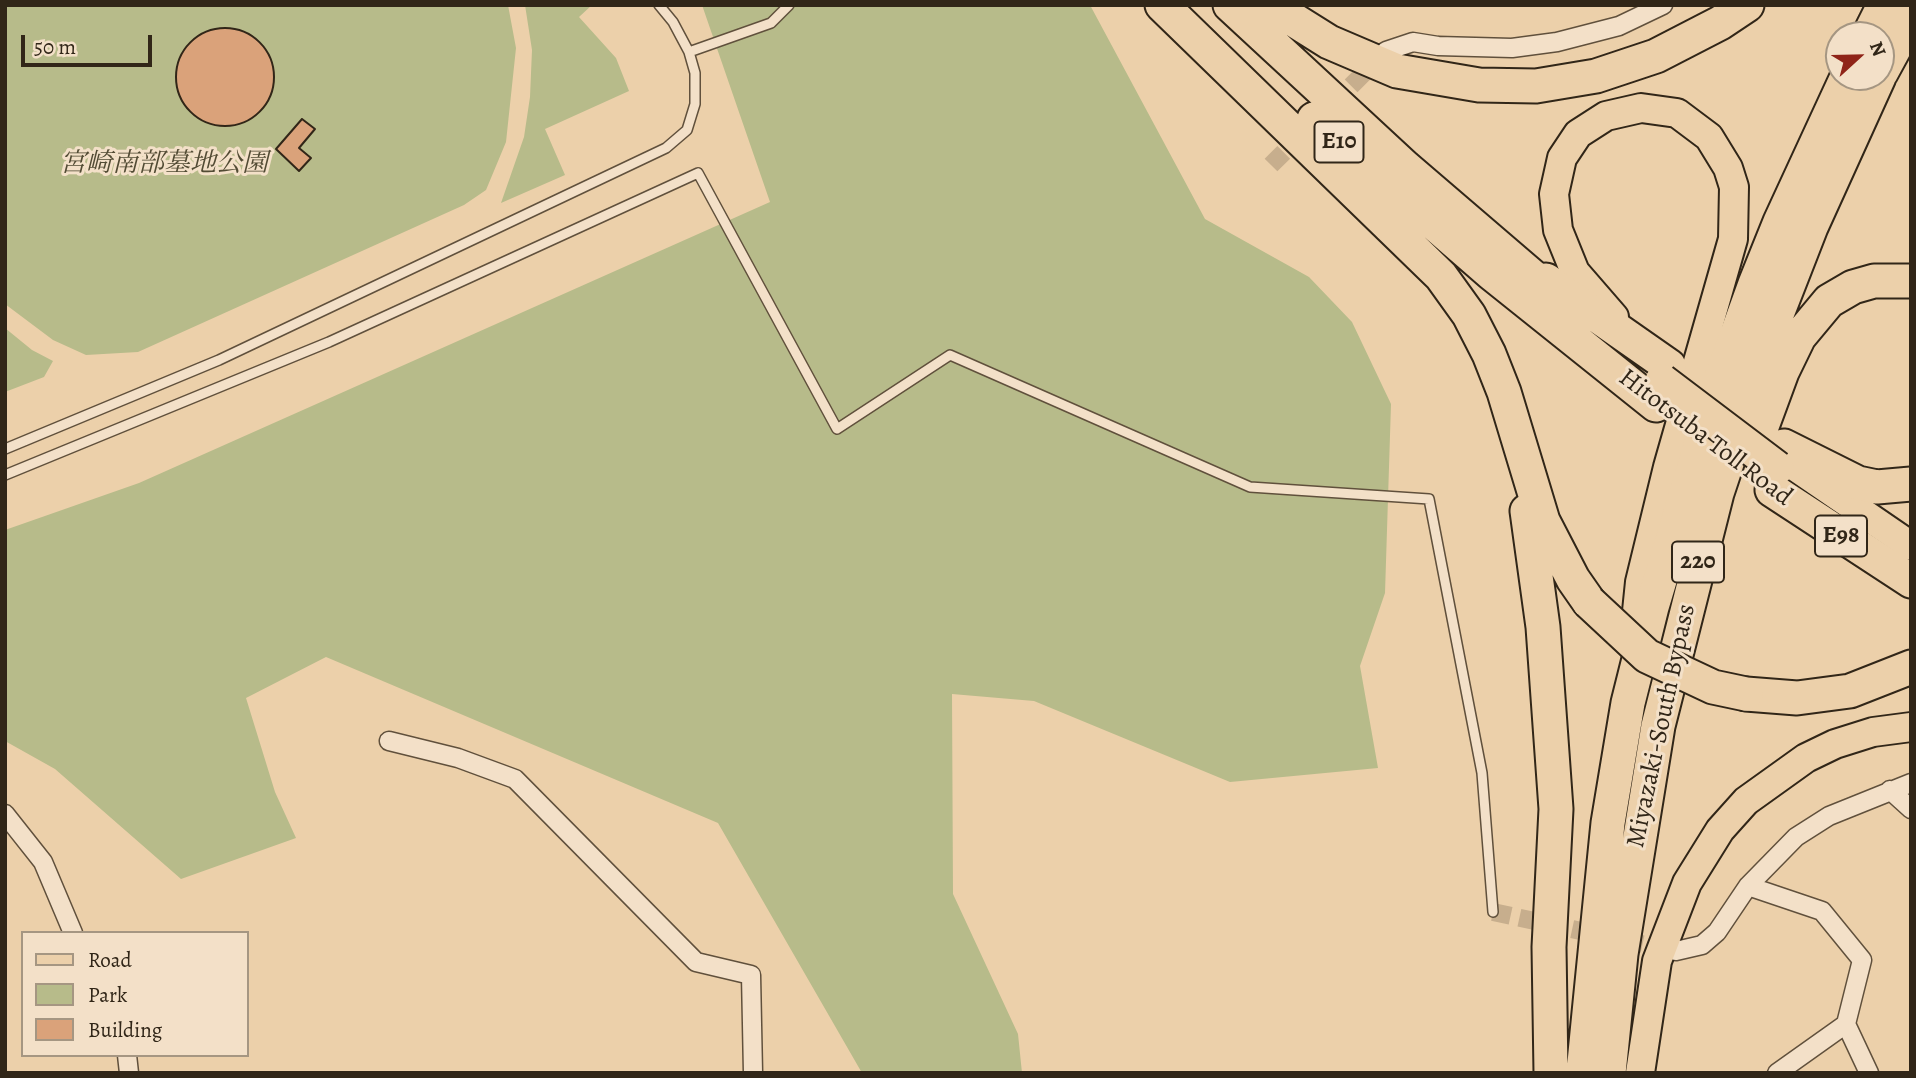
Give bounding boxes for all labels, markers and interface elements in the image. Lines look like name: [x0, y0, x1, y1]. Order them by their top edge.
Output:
scale bar: [24, 21, 156, 65]
north arrow: [1825, 21, 1895, 91]
text: 50 m: [34, 33, 76, 61]
text: N: [1863, 38, 1892, 60]
road number: E10: [1314, 122, 1364, 162]
park label: 宮崎南部墓地公園: [60, 149, 268, 181]
street label: Hitotsuba Toll Road: [1612, 363, 1798, 513]
road number: E98: [1815, 516, 1867, 556]
road number: 220: [1672, 542, 1724, 582]
street label: Miyazaki-South Bypass: [1621, 601, 1703, 851]
legend: [21, 931, 248, 1057]
text: Road: [88, 946, 132, 974]
text: Park: [88, 981, 127, 1009]
text: Building: [88, 1016, 162, 1044]

